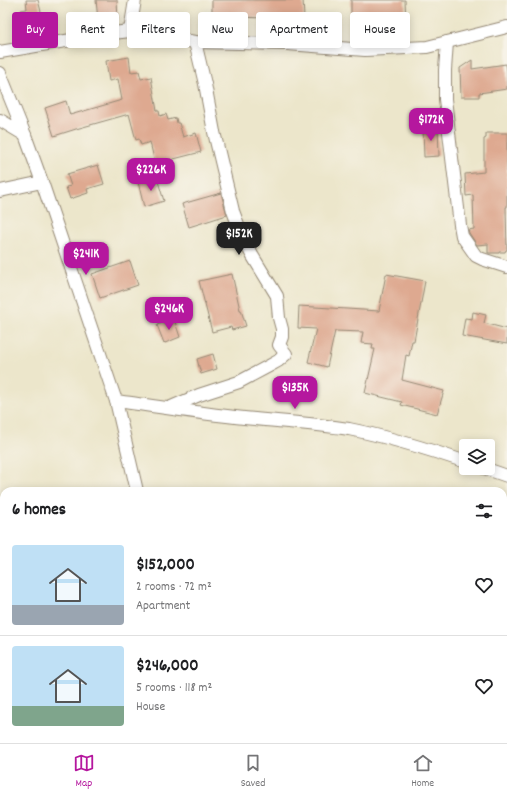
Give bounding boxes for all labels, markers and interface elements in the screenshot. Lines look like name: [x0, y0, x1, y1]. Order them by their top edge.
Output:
chip: Buy: [12, 12, 58, 48]
chip: Rent: [66, 12, 119, 48]
chip: Filters: [127, 12, 190, 48]
chip: New: [198, 12, 248, 48]
chip: Apartment: [256, 12, 342, 48]
chip: House: [350, 12, 410, 48]
pin: $172K: [403, 108, 459, 142]
text: $172K: [418, 111, 444, 130]
pin: $226K: [123, 158, 179, 192]
text: $226K: [136, 161, 166, 180]
pin: $152K: [211, 222, 267, 256]
text: $152K: [225, 225, 253, 244]
pin: $241K: [58, 242, 114, 276]
text: $241K: [73, 245, 99, 264]
pin: $246K: [141, 297, 197, 331]
text: $246K: [154, 300, 184, 319]
pin: $135K: [267, 376, 323, 410]
text: $135K: [281, 379, 309, 398]
map controls: [459, 439, 495, 475]
button: layers: [459, 439, 495, 475]
text: 6 homes: [12, 499, 66, 523]
icon: filters: [473, 500, 495, 522]
text: $152,000: [136, 554, 195, 578]
icon: home: [44, 561, 92, 609]
icon: heart: [473, 574, 495, 596]
text: 2 rooms · 72 m²: [136, 578, 212, 597]
text: Apartment: [136, 597, 190, 616]
text: $246,000: [136, 655, 198, 679]
icon: home: [44, 662, 92, 710]
icon: heart: [473, 675, 495, 697]
text: 5 rooms · 118 m²: [136, 679, 212, 698]
text: House: [136, 698, 165, 717]
tab: Map: [73, 752, 95, 792]
tab: Saved: [241, 752, 265, 792]
tab: Home: [411, 752, 434, 792]

